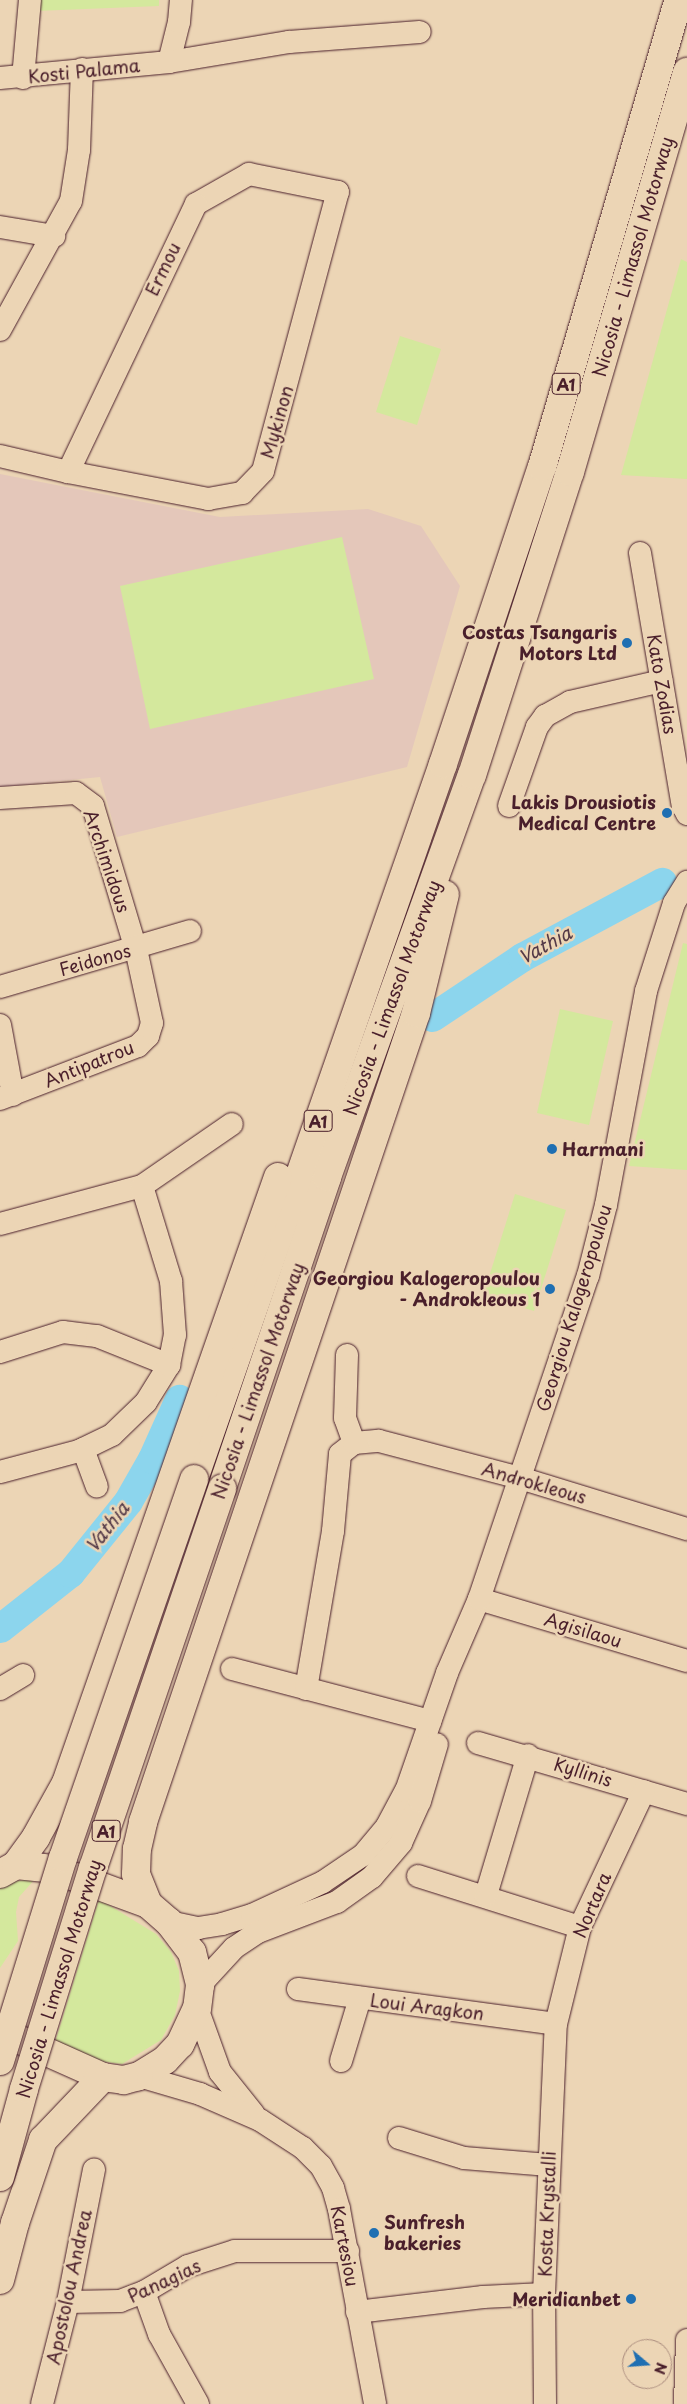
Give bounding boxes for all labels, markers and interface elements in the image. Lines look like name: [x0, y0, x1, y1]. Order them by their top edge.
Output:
street label: Kosti Palama: [26, 54, 142, 88]
street label: Nicosia - Limassol Motorway: [588, 134, 678, 380]
street label: Ermou: [141, 239, 185, 299]
road number: A1: [551, 370, 581, 398]
street label: Mykinon: [256, 383, 298, 461]
place label: Costas Tsangaris Motors Ltd: [462, 622, 617, 664]
street label: Kato Zodias: [642, 632, 682, 736]
marker: Costas Tsangaris Motors Ltd: [621, 637, 633, 649]
place label: Lakis Drousiotis Medical Centre: [509, 792, 656, 834]
marker: Lakis Drousiotis Medical Centre: [660, 806, 674, 820]
street label: Archimidous: [79, 807, 135, 915]
street label: Nicosia - Limassol Motorway: [339, 877, 445, 1119]
water label: Vathia: [514, 921, 576, 969]
street label: Feidonos: [57, 939, 133, 981]
street label: Antipatrou: [41, 1036, 137, 1092]
road number: A1: [303, 1108, 333, 1134]
place label: Harmani: [562, 1138, 644, 1160]
marker: Harmani: [546, 1143, 558, 1155]
street label: Georgiou Kalogeropoulou: [532, 1201, 616, 1415]
street label: Nicosia - Limassol Motorway: [207, 1259, 309, 1503]
place label: Georgiou Kalogeropoulou - Androkleous 1: [312, 1268, 540, 1310]
marker: Georgiou Kalogeropoulou - Androkleous 1: [544, 1283, 556, 1295]
street label: Androkleous: [479, 1458, 589, 1508]
water label: Vathia: [80, 1497, 134, 1557]
street label: Agisilaou: [542, 1608, 624, 1652]
street label: Kyllinis: [551, 1753, 615, 1791]
road number: A1: [91, 1818, 121, 1844]
street label: Nicosia - Limassol Motorway: [12, 1856, 106, 2102]
street label: Nortara: [569, 1869, 615, 1941]
street label: Loui Aragkon: [369, 1989, 485, 2025]
street label: Kosta Krystalli: [534, 2150, 560, 2278]
street label: Kartesiou: [327, 2204, 363, 2288]
street label: Apostolou Andrea: [42, 2207, 96, 2367]
place label: Sunfresh bakeries: [384, 2212, 465, 2254]
marker: Sunfresh bakeries: [368, 2227, 380, 2239]
street label: Panagias: [124, 2255, 204, 2307]
place label: Meridianbet: [512, 2288, 621, 2310]
marker: Meridianbet: [625, 2293, 637, 2305]
north arrow: [622, 2339, 672, 2389]
text: N: [649, 2360, 672, 2377]

